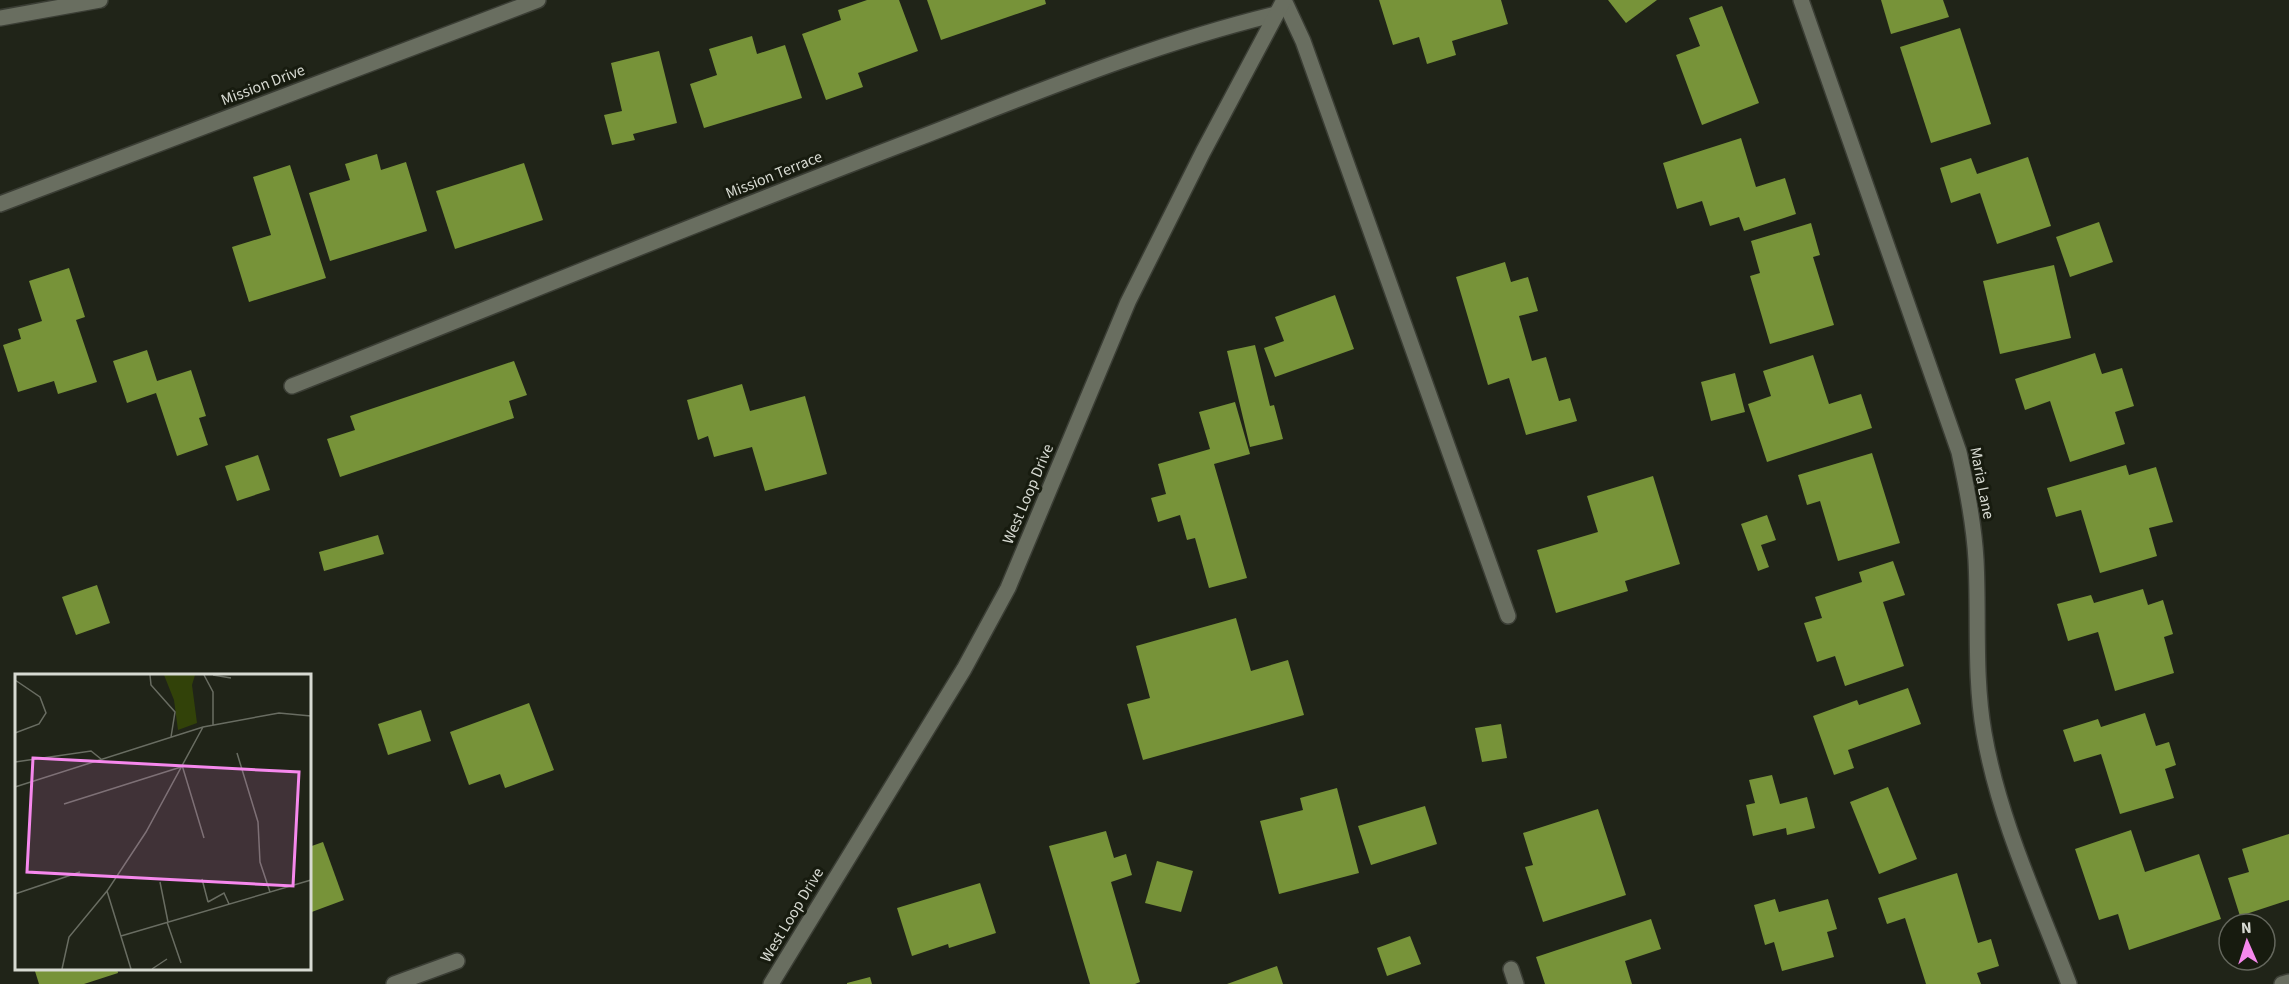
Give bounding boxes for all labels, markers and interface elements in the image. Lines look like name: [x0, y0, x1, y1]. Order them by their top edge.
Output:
street label: Mission Drive: [218, 59, 308, 111]
street label: Mission Terrace: [722, 146, 826, 204]
street label: West Loop Drive: [997, 440, 1059, 548]
street label: Maria Lane: [1964, 445, 2000, 521]
inset map: [15, 674, 310, 969]
street label: West Loop Drive: [755, 863, 829, 967]
north arrow: [2217, 912, 2277, 972]
text: N: [2240, 917, 2252, 939]

